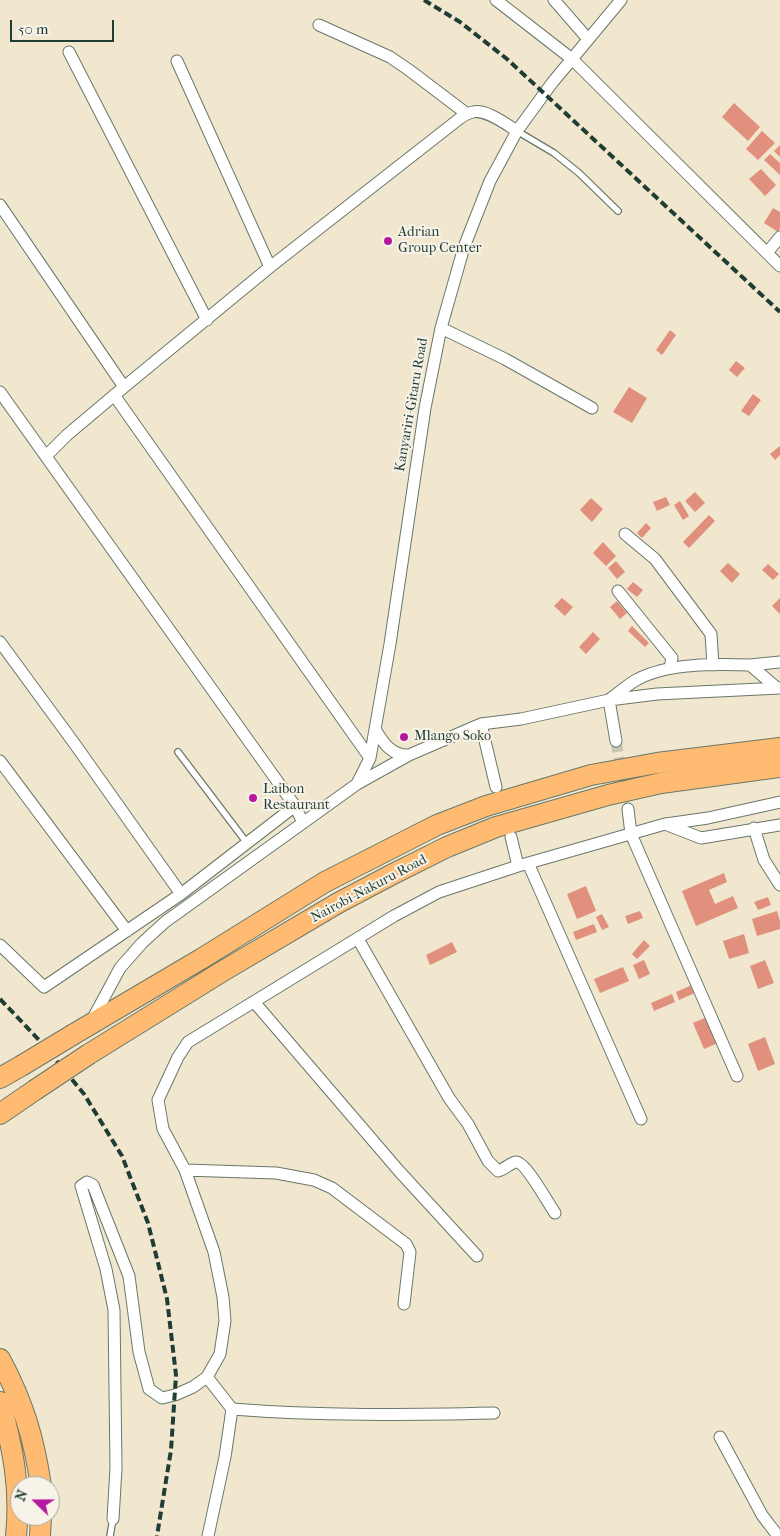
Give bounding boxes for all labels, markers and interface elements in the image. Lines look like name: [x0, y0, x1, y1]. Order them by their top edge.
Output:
scale bar: [12, 10, 116, 42]
text: 50 m: [18, 20, 48, 38]
place label: Adrian Group Center: [398, 225, 482, 258]
marker: Adrian Group Center: [382, 235, 394, 247]
street label: Kanyariri-Gitaru Road: [392, 337, 432, 473]
place label: Mlango Soko: [414, 729, 491, 745]
marker: Mlango Soko: [398, 731, 410, 743]
place label: Laibon Restaurant: [263, 782, 330, 814]
marker: Laibon Restaurant: [247, 792, 259, 804]
street label: Nairobi-Nakuru Road: [308, 851, 430, 927]
north arrow: [10, 1476, 60, 1526]
text: N: [12, 1487, 31, 1504]

